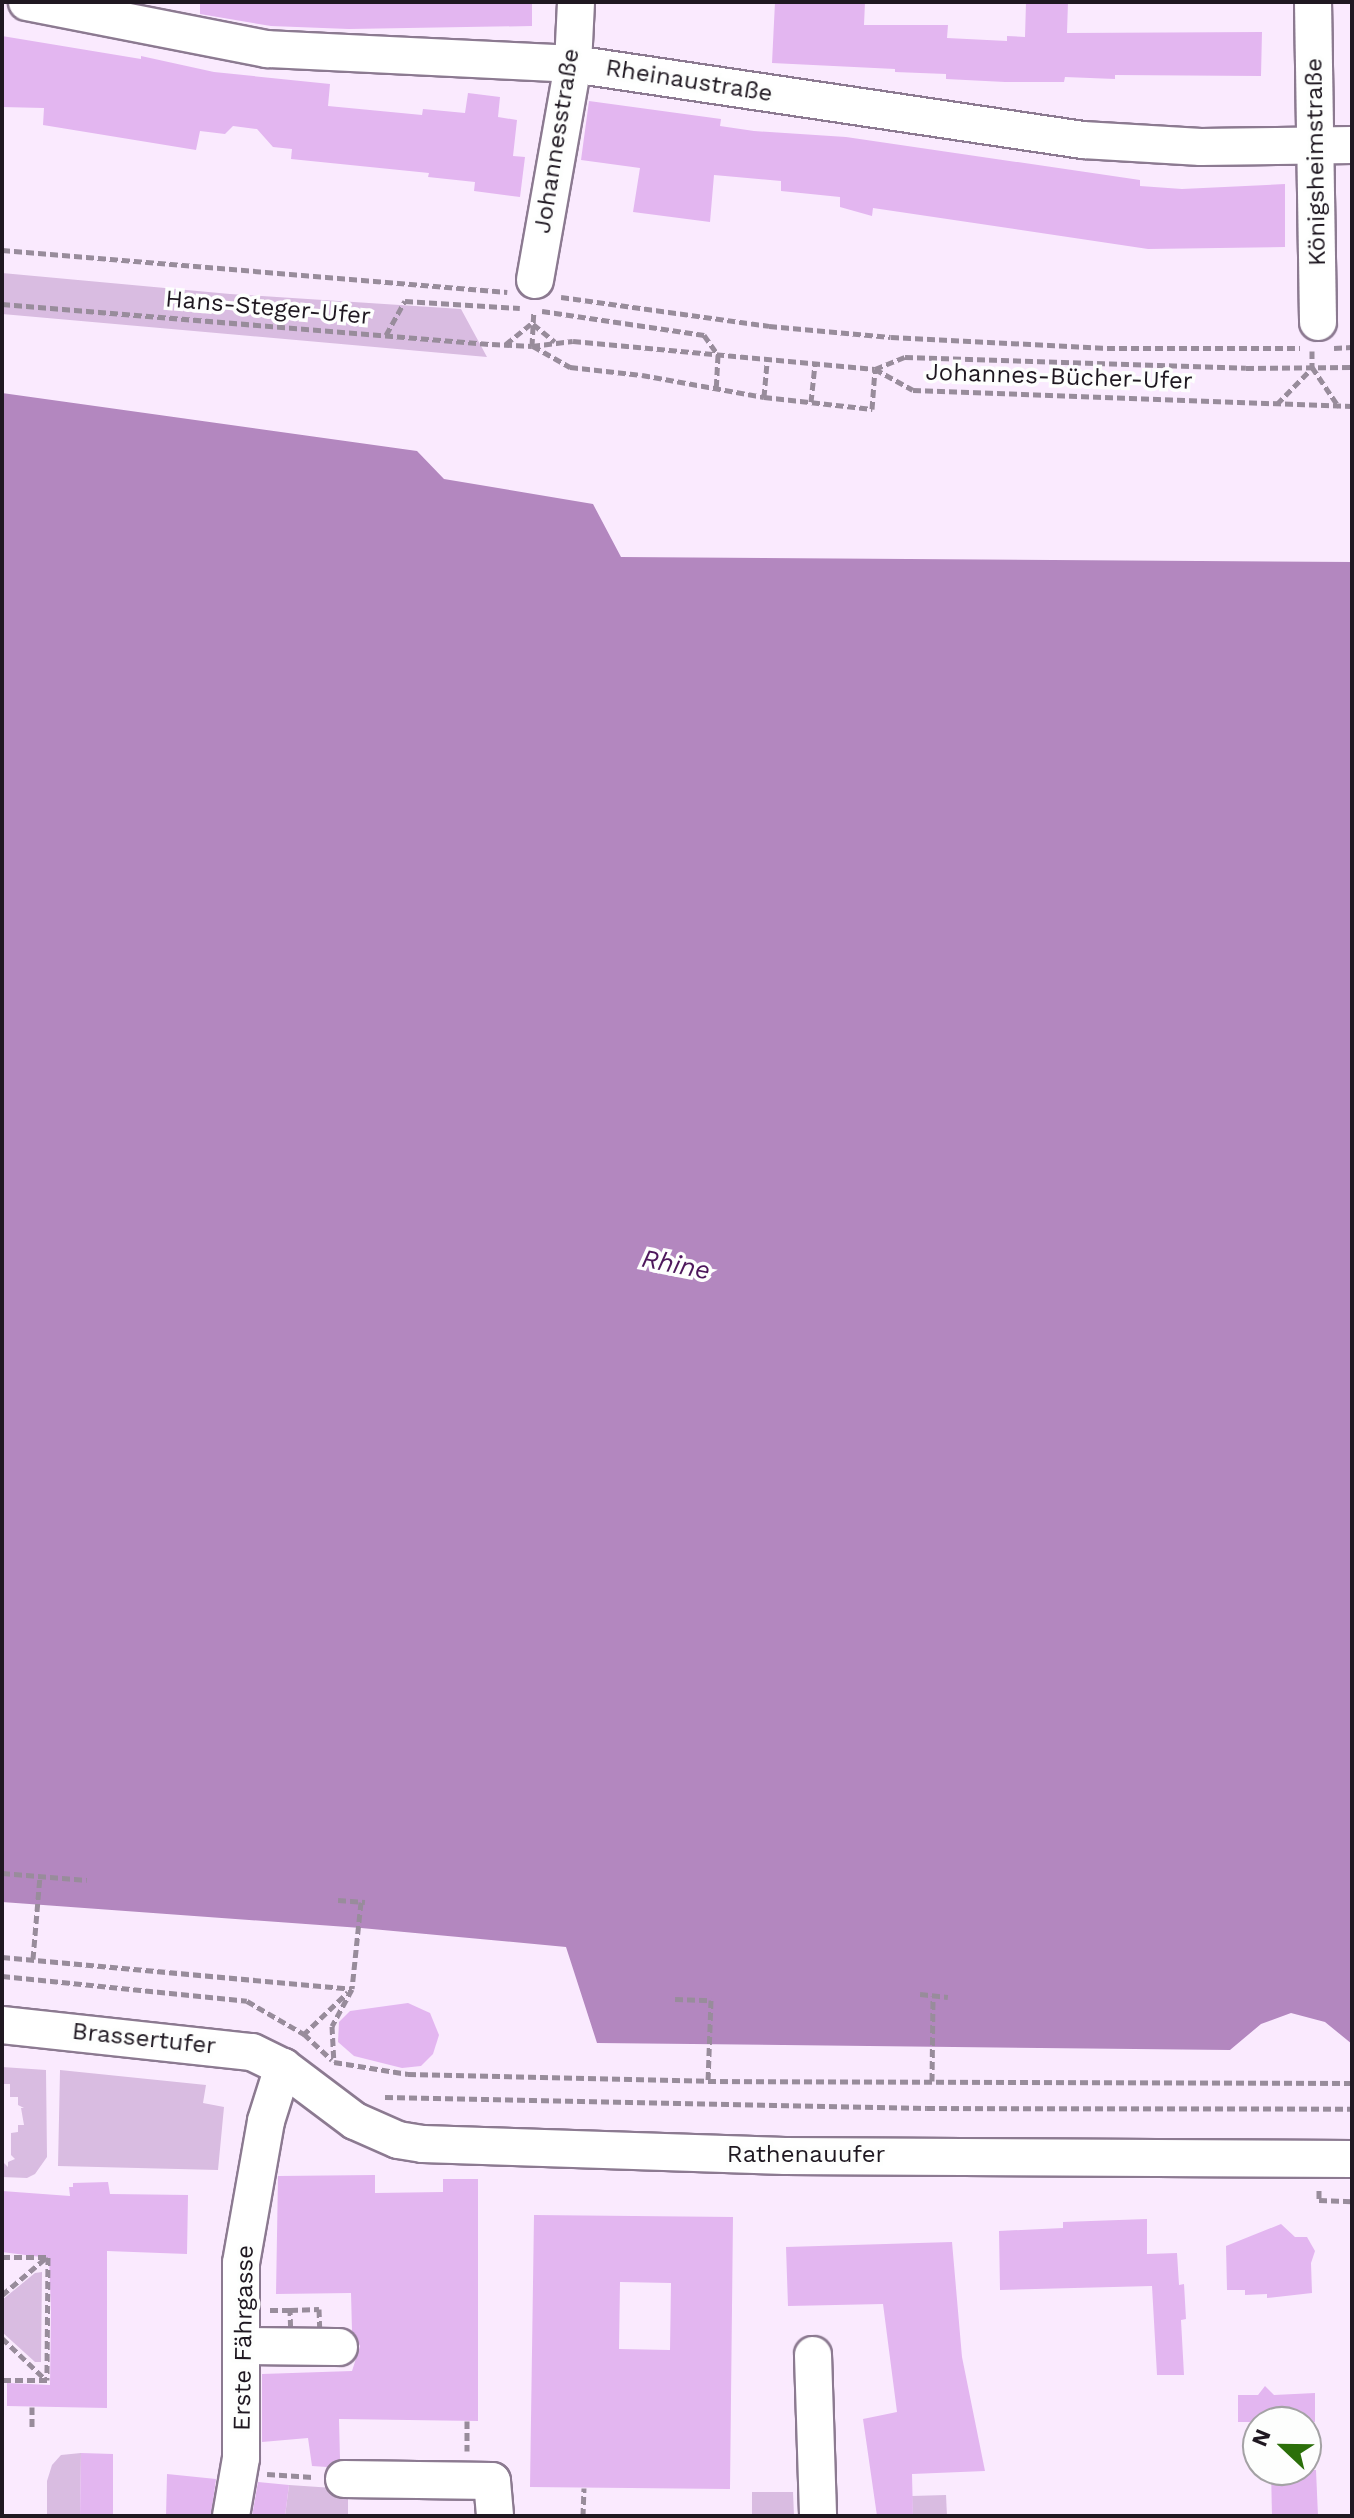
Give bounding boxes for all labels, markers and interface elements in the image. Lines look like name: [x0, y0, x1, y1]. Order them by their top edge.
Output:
street label: Johannesstraße: [528, 46, 586, 236]
street label: Rheinaustraße: [603, 54, 775, 108]
street label: Königsheimstraße: [1300, 58, 1332, 266]
street label: Hans-Steger-Ufer: [164, 285, 372, 331]
street label: Johannes-Bücher-Ufer: [925, 358, 1193, 396]
water label: Rhine: [639, 1243, 713, 1287]
street label: Brassertufer: [71, 2017, 217, 2061]
street label: Rathenauufer: [727, 2141, 885, 2169]
street label: Erste Fährgasse: [228, 2245, 260, 2431]
north arrow: [1242, 2406, 1322, 2486]
text: N: [1246, 2425, 1276, 2450]

